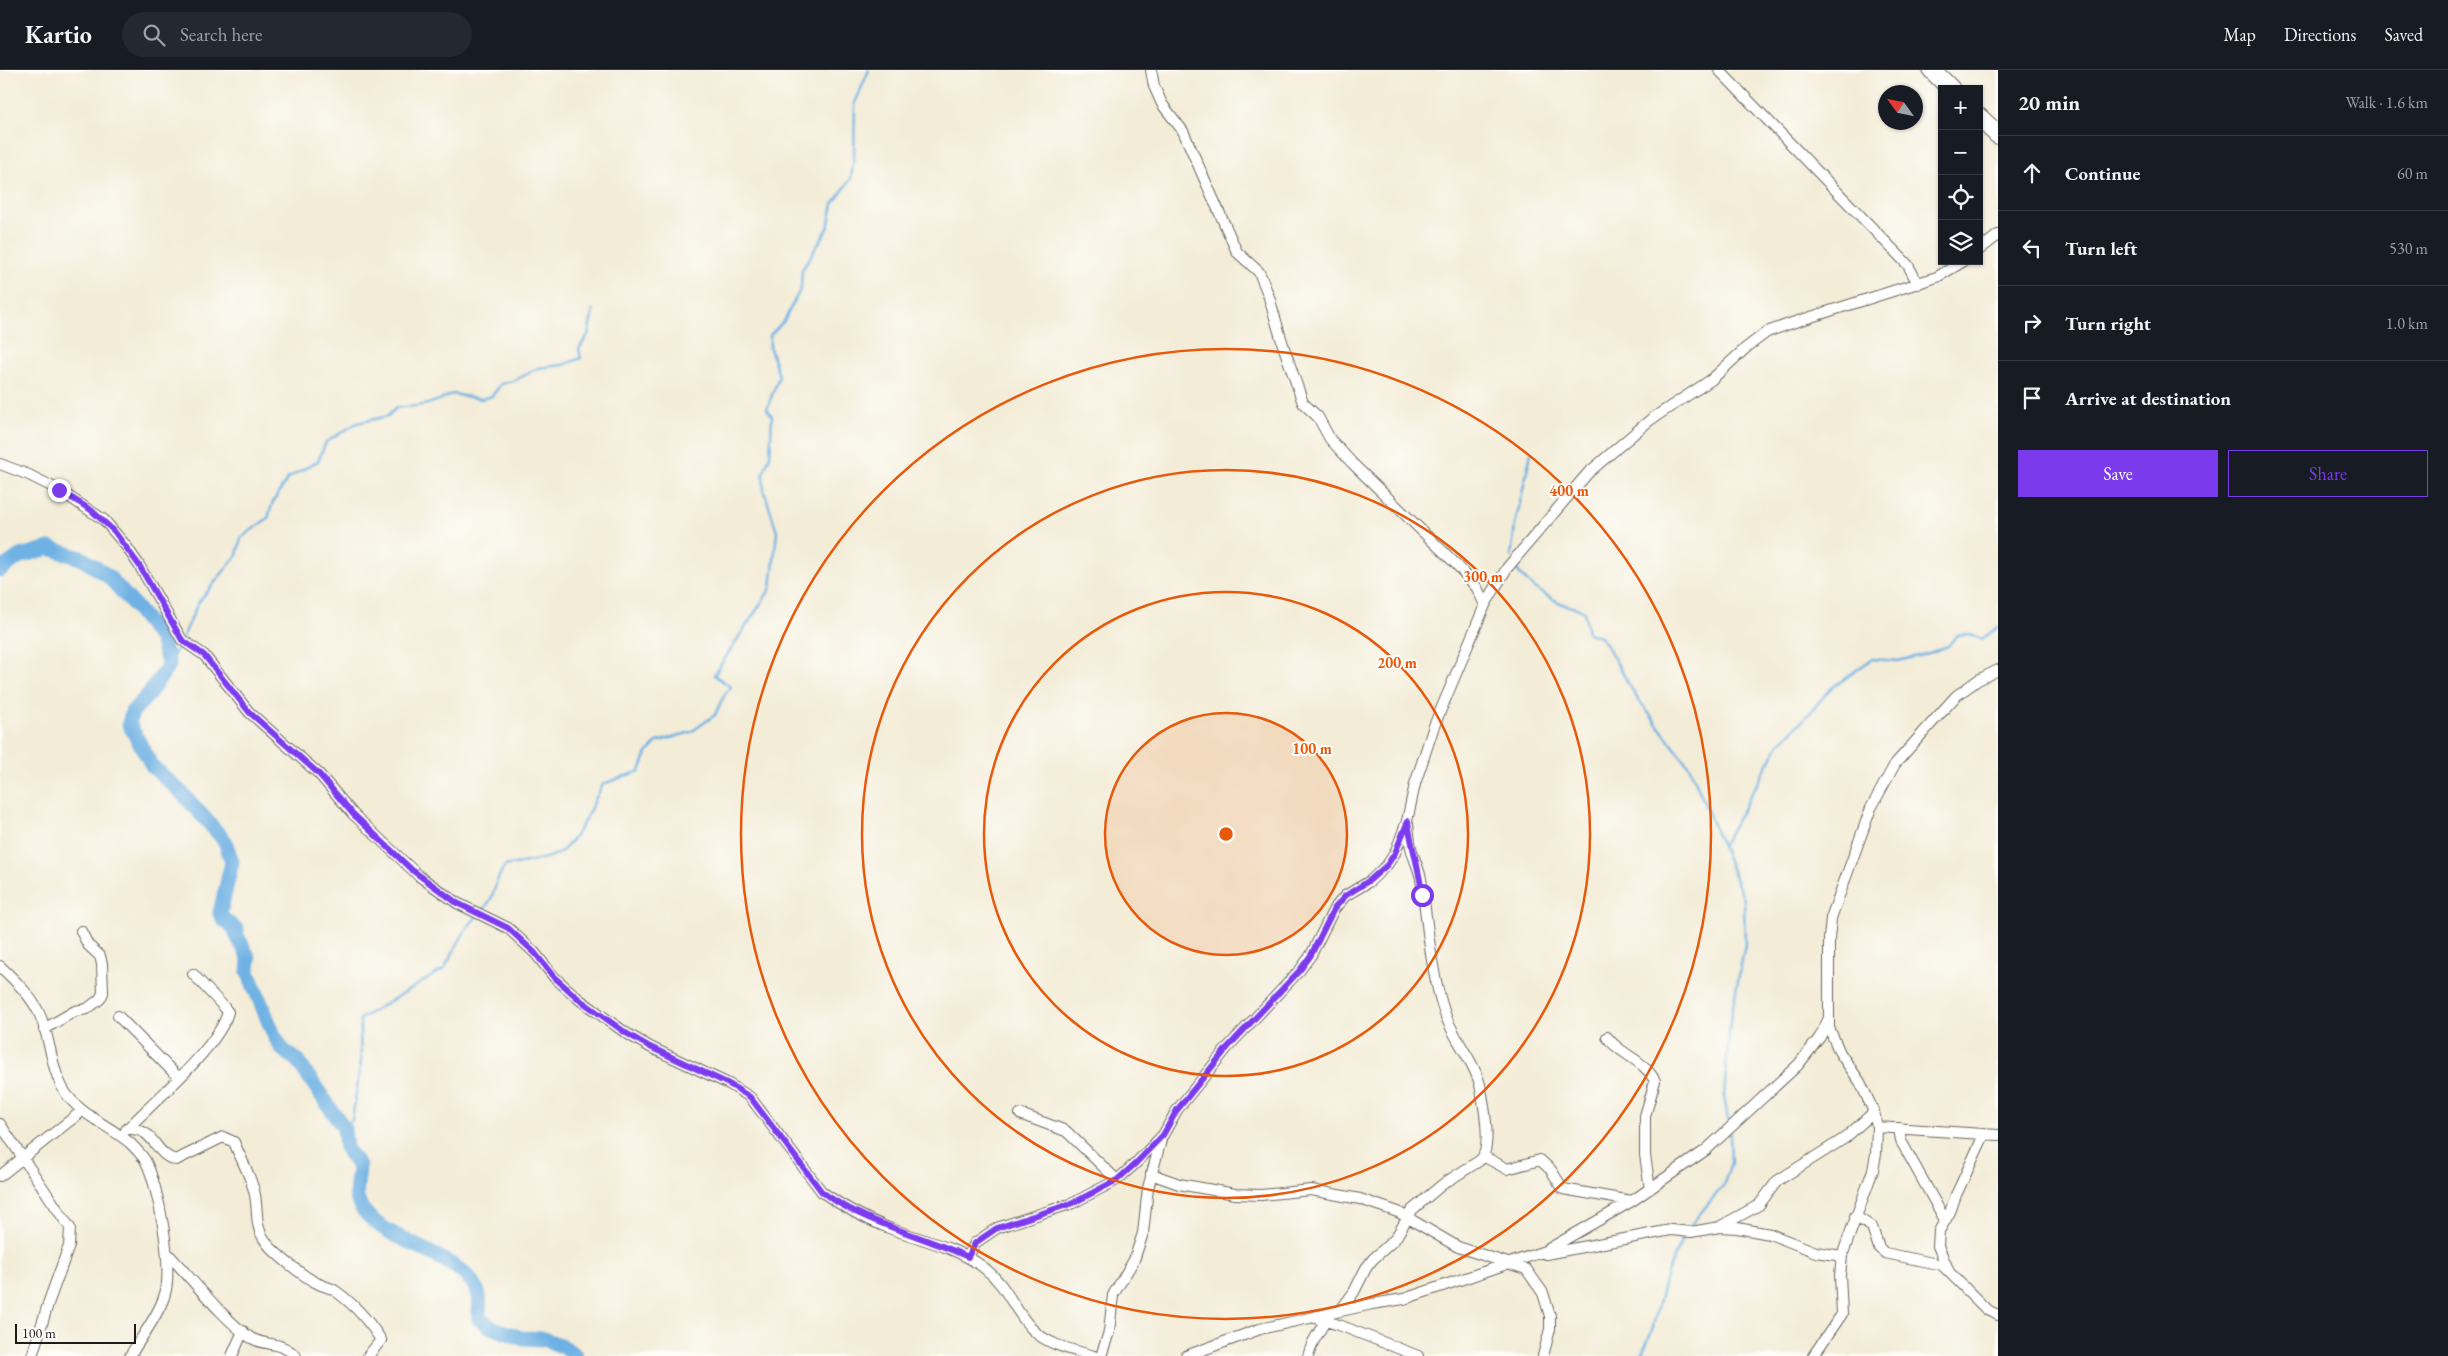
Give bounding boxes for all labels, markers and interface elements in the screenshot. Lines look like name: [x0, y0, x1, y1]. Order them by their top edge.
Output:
search box: [122, 12, 472, 57]
text: Kartio: [25, 19, 92, 50]
icon: search: [140, 21, 168, 49]
text: Search here: [180, 22, 262, 47]
text: Map: [2224, 23, 2256, 46]
text: Directions: [2284, 23, 2356, 46]
text: Saved: [2384, 23, 2423, 46]
north arrow: [1878, 85, 1923, 130]
map controls: [1938, 85, 1983, 265]
button: +: [1938, 85, 1983, 130]
text: 20 min: [2018, 89, 2080, 116]
text: Walk · 1.6 km: [2345, 92, 2428, 113]
button: −: [1938, 130, 1983, 175]
icon: ahead: [2018, 159, 2046, 187]
text: Continue: [2065, 161, 2140, 186]
text: 60 m: [2397, 163, 2428, 184]
button: locate: [1938, 175, 1983, 220]
button: layers: [1938, 220, 1983, 265]
icon: left: [2018, 234, 2046, 262]
text: Turn left: [2065, 236, 2137, 261]
text: 530 m: [2389, 238, 2428, 259]
icon: right: [2018, 309, 2046, 337]
text: Turn right: [2065, 311, 2151, 336]
text: 1.0 km: [2386, 313, 2428, 334]
icon: arrive: [2018, 384, 2046, 412]
text: Arrive at destination: [2065, 386, 2231, 411]
button: Save: [2018, 450, 2218, 497]
button: Share: [2228, 450, 2428, 497]
route end: [48, 479, 71, 502]
text: 400 m: [1549, 481, 1589, 500]
text: 300 m: [1463, 567, 1503, 586]
text: 200 m: [1377, 653, 1417, 672]
text: 100 m: [1292, 739, 1332, 758]
centre of rings: [1217, 825, 1235, 843]
route start: [1411, 884, 1434, 907]
scale bar: [15, 1321, 136, 1344]
text: 100 m: [22, 1324, 56, 1342]

